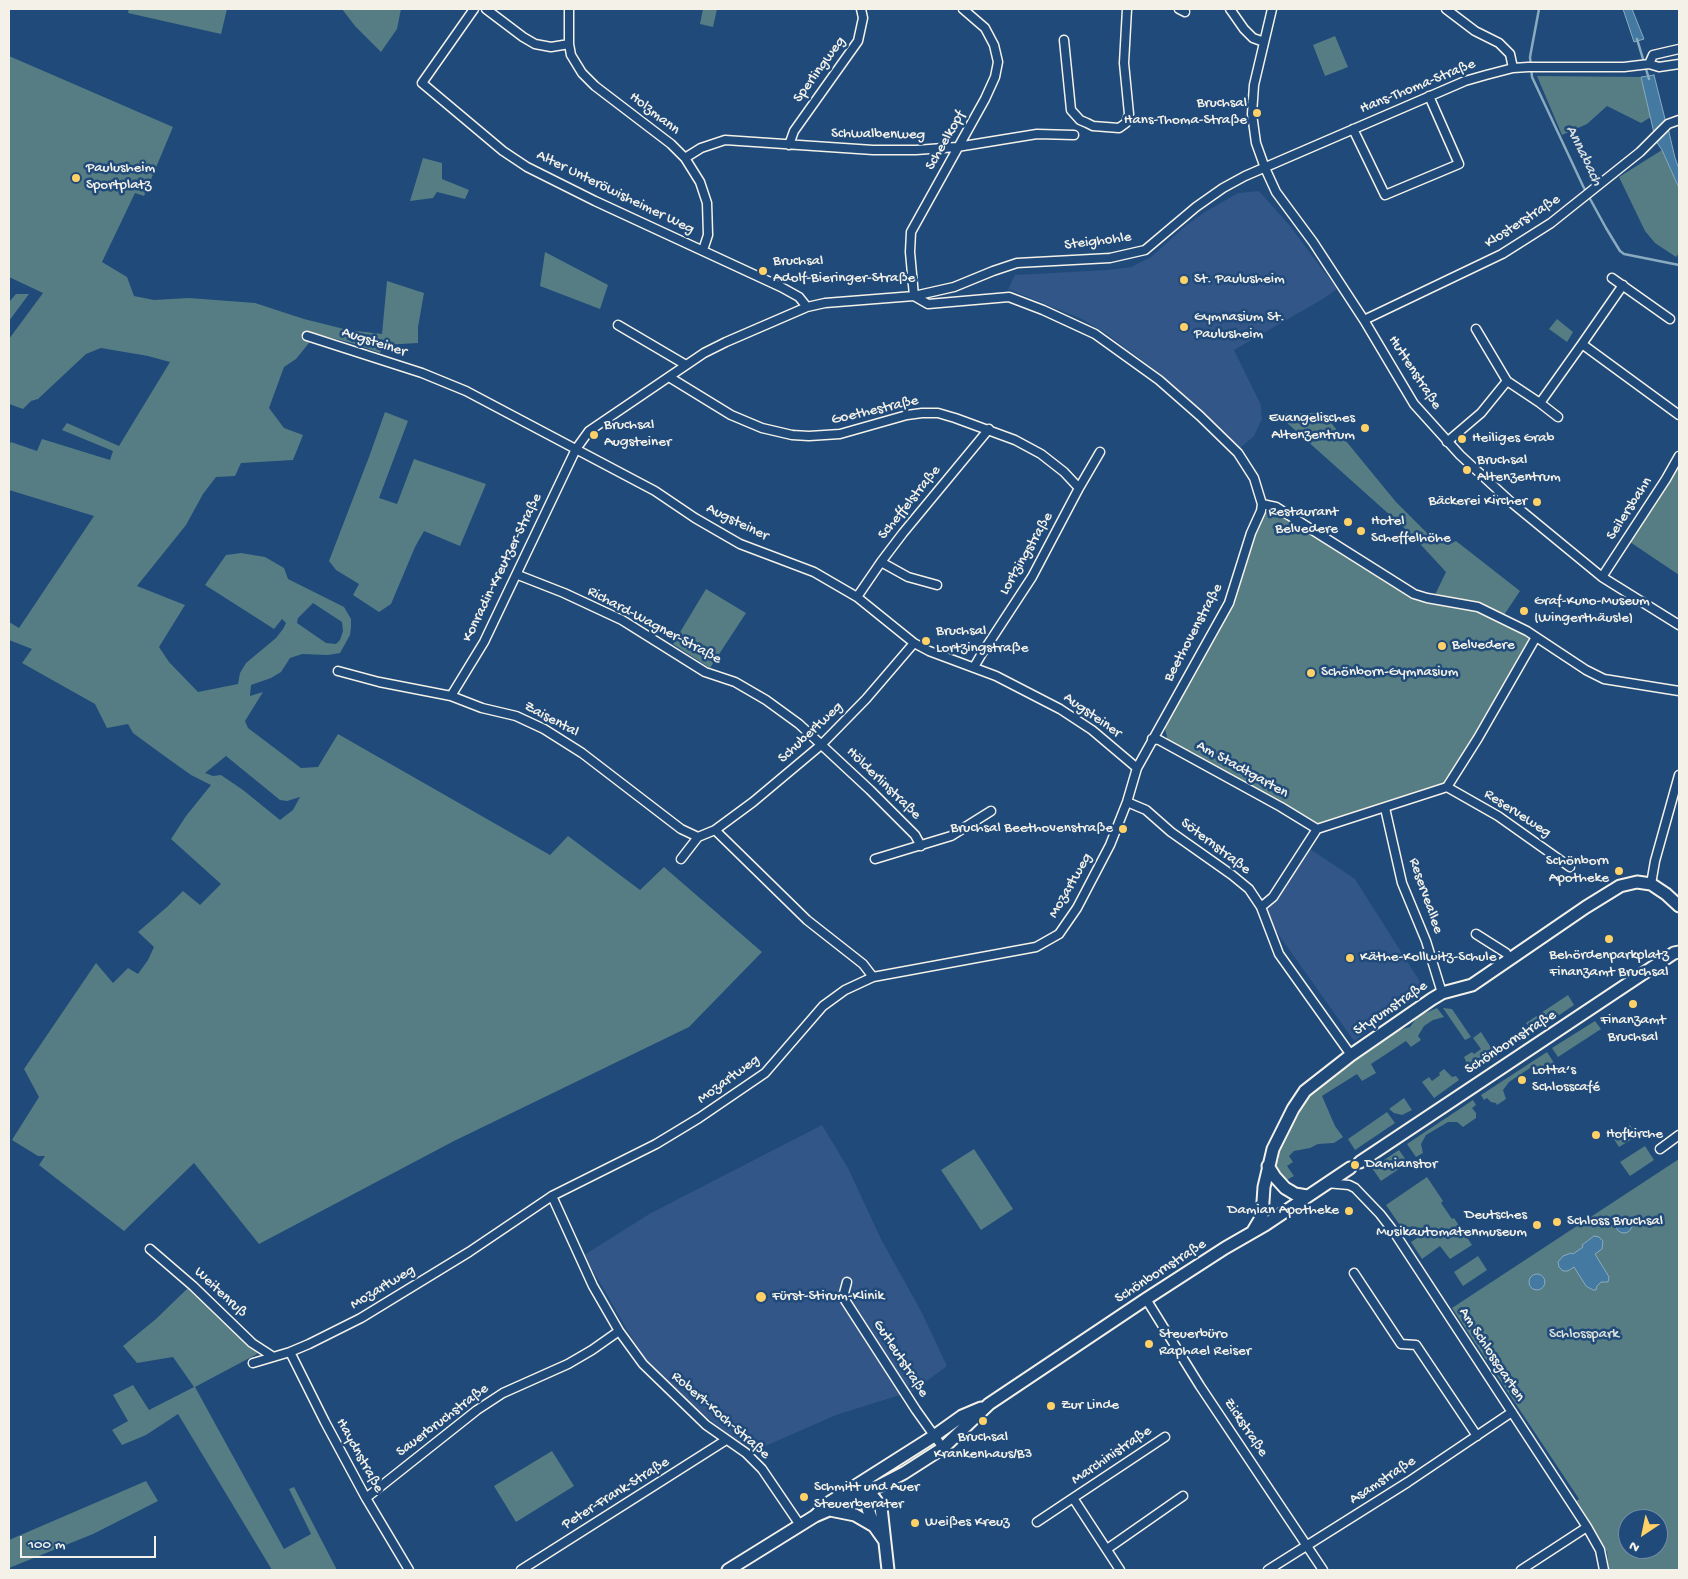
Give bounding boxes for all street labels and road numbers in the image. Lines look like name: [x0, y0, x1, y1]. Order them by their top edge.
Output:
street label: Sperlingweg: [790, 33, 850, 107]
street label: Hans-Thoma-Straße: [1358, 56, 1478, 118]
street label: Holzmann: [625, 89, 683, 139]
street label: Scheelkopf: [922, 108, 970, 174]
street label: Schwalbenweg: [831, 125, 925, 145]
street label: Alter Unteröwisheimer Weg: [533, 147, 697, 239]
street label: Klosterstraße: [1482, 191, 1564, 253]
street label: Steighohle: [1063, 229, 1133, 255]
street label: Augsteiner: [339, 324, 409, 362]
street label: Huttenstraße: [1383, 333, 1445, 413]
street label: Goethestraße: [830, 392, 920, 430]
street label: Scheffelstraße: [875, 462, 945, 544]
street label: Seilersbahn: [1603, 474, 1657, 544]
street label: Konradin-Kreutzer-Straße: [459, 491, 547, 645]
street label: Augsteiner: [703, 500, 771, 546]
street label: Lortzingstraße: [996, 509, 1058, 599]
street label: Beethovenstraße: [1161, 581, 1227, 685]
street label: Richard-Wagner-Straße: [584, 583, 724, 669]
street label: Augsteiner: [1059, 689, 1125, 743]
street label: Zaisental: [521, 698, 581, 742]
street label: Schubertweg: [775, 698, 847, 768]
street label: Am Stadtgarten: [1193, 737, 1291, 803]
street label: Hölderlinstraße: [842, 744, 924, 824]
street label: Reserveweg: [1480, 786, 1554, 842]
street label: Söternstraße: [1176, 815, 1254, 879]
street label: Mozartweg: [1045, 850, 1097, 922]
street label: Reserveallee: [1404, 856, 1446, 936]
street label: Styrumstraße: [1350, 978, 1432, 1040]
street label: Schönbornstraße: [1462, 1007, 1560, 1079]
street label: Mozartweg: [694, 1051, 764, 1109]
street label: Schönbornstraße: [1112, 1236, 1210, 1308]
street label: Mozartweg: [347, 1262, 419, 1314]
street label: Weitenruß: [190, 1264, 250, 1322]
street label: Am Schlossgarten: [1454, 1305, 1528, 1405]
street label: Gutleutstraße: [868, 1317, 932, 1401]
street label: Robert-Koch-Straße: [667, 1368, 773, 1464]
street label: Sauerbruchstraße: [393, 1380, 493, 1462]
street label: Zickstraße: [1219, 1395, 1271, 1461]
street label: Haydnstraße: [331, 1416, 387, 1496]
street label: Marchinistraße: [1068, 1423, 1156, 1489]
street label: Asamstraße: [1346, 1453, 1420, 1509]
street label: Peter-Frank-Straße: [559, 1454, 673, 1534]

